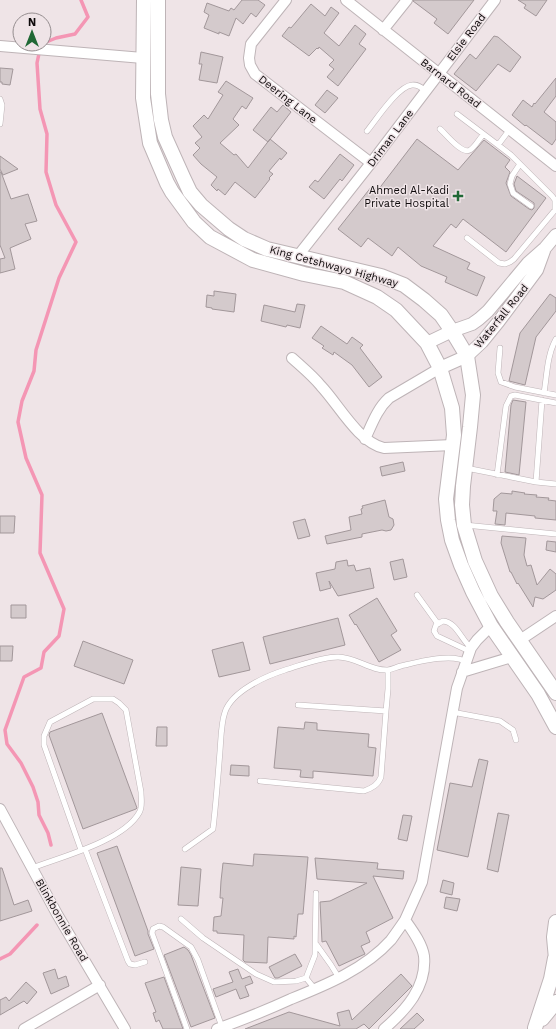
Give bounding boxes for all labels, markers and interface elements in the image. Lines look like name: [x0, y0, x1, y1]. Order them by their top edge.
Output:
street label: Elsie Road: [444, 11, 488, 64]
north arrow: [12, 12, 52, 52]
text: N: [28, 16, 36, 29]
street label: Barnard Road: [418, 56, 483, 111]
street label: Deering Lane: [256, 73, 319, 126]
street label: Driman Lane: [365, 107, 416, 170]
place label: Ahmed Al-Kadi Private Hospital: [364, 184, 450, 210]
marker: Ahmed Al-Kadi Private Hospital: [452, 190, 464, 202]
street label: King Cetshwayo Highway: [268, 243, 400, 290]
street label: Waterfall Road: [472, 282, 531, 351]
street label: Blinkbonnie Road: [33, 877, 91, 964]

